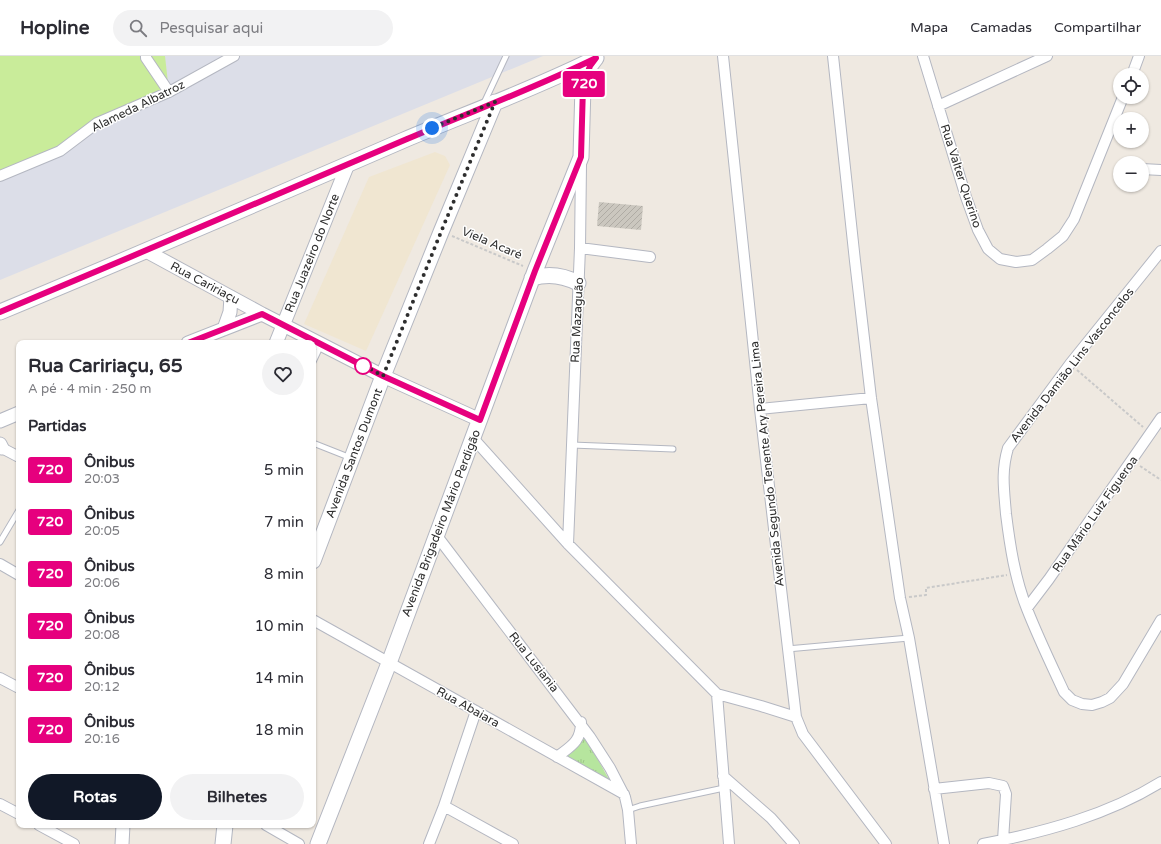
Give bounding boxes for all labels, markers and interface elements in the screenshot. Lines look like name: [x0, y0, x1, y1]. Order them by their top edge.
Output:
search box: [113, 10, 393, 46]
text: Hopline: [20, 17, 89, 39]
icon: search: [127, 17, 149, 39]
text: Pesquisar aqui: [159, 19, 263, 37]
text: Mapa: [910, 19, 948, 36]
text: Camadas: [970, 19, 1032, 36]
text: Compartilhar: [1054, 19, 1141, 36]
map controls: [1113, 68, 1149, 192]
button: locate: [1113, 68, 1149, 104]
line badge: 720: [561, 71, 607, 97]
text: 720: [571, 75, 597, 92]
street label: Alameda Albatroz: [89, 77, 187, 135]
button: +: [1113, 112, 1149, 148]
your location: [422, 118, 442, 138]
street label: Rua Valter Querino: [938, 122, 984, 230]
button: −: [1113, 156, 1149, 192]
street label: Rua Juazeiro do Norte: [282, 192, 342, 314]
street label: Viela Acaré: [460, 224, 524, 262]
street label: Rua Caririaçu: [168, 259, 242, 307]
street label: Rua Mazaguão: [568, 277, 586, 363]
street label: Avenida Damião Lins Vasconcelos: [1007, 285, 1137, 445]
street label: Avenida Segundo Tenente Ary Pereira Lima: [747, 341, 787, 587]
button: heart: [262, 353, 304, 395]
text: Rua Caririaçu, 65: [28, 355, 183, 377]
unlabelled marker: [354, 357, 372, 375]
text: A pé · 4 min · 250 m: [28, 381, 151, 397]
street label: Avenida Santos Dumont: [323, 386, 385, 520]
text: Partidas: [28, 417, 86, 435]
street label: Avenida Brigadeiro Mário Perdigão: [399, 427, 483, 619]
text: Ônibus: [84, 453, 135, 471]
street label: Rua Mário Luiz Figueroa: [1050, 453, 1140, 575]
text: 720: [37, 461, 63, 478]
text: 5 min: [264, 461, 304, 479]
text: 20:03: [84, 471, 120, 487]
text: Ônibus: [84, 505, 135, 523]
text: 720: [37, 513, 63, 530]
text: 7 min: [264, 513, 304, 531]
text: 20:05: [84, 523, 120, 539]
text: Ônibus: [84, 557, 135, 575]
text: 720: [37, 565, 63, 582]
text: 8 min: [264, 565, 304, 583]
text: 20:06: [84, 575, 120, 591]
text: Ônibus: [84, 609, 135, 627]
text: 720: [37, 617, 63, 634]
text: 10 min: [255, 617, 304, 635]
text: 20:08: [84, 627, 120, 643]
street label: Rua Lusiania: [506, 629, 562, 695]
text: Ônibus: [84, 661, 135, 679]
text: 720: [37, 669, 63, 686]
text: 14 min: [255, 669, 304, 687]
text: 20:12: [84, 679, 120, 695]
street label: Rua Abaiara: [434, 684, 502, 730]
text: Ônibus: [84, 713, 135, 731]
text: 720: [37, 721, 63, 738]
text: 18 min: [255, 721, 304, 739]
text: 20:16: [84, 731, 120, 747]
button: Rotas: [28, 774, 162, 820]
button: Bilhetes: [170, 774, 304, 820]

